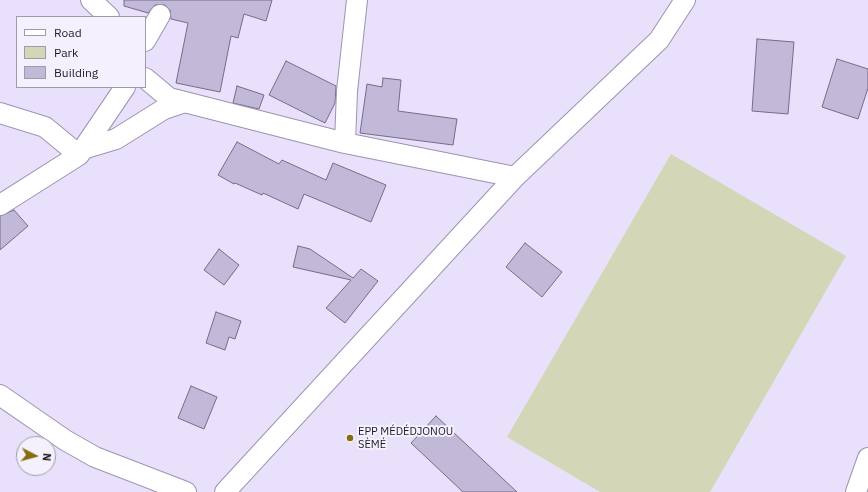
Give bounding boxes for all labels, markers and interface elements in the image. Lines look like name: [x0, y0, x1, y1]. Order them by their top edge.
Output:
legend: [16, 16, 146, 88]
text: Road: [54, 25, 82, 40]
text: Park: [54, 45, 78, 60]
text: Building: [54, 65, 98, 80]
place label: EPP MÉDÉDJONOU SÈMÉ: [358, 425, 453, 451]
marker: EPP MÉDÉDJONOU SÈMÉ: [345, 433, 355, 443]
north arrow: [16, 436, 56, 476]
text: N: [40, 452, 54, 462]

